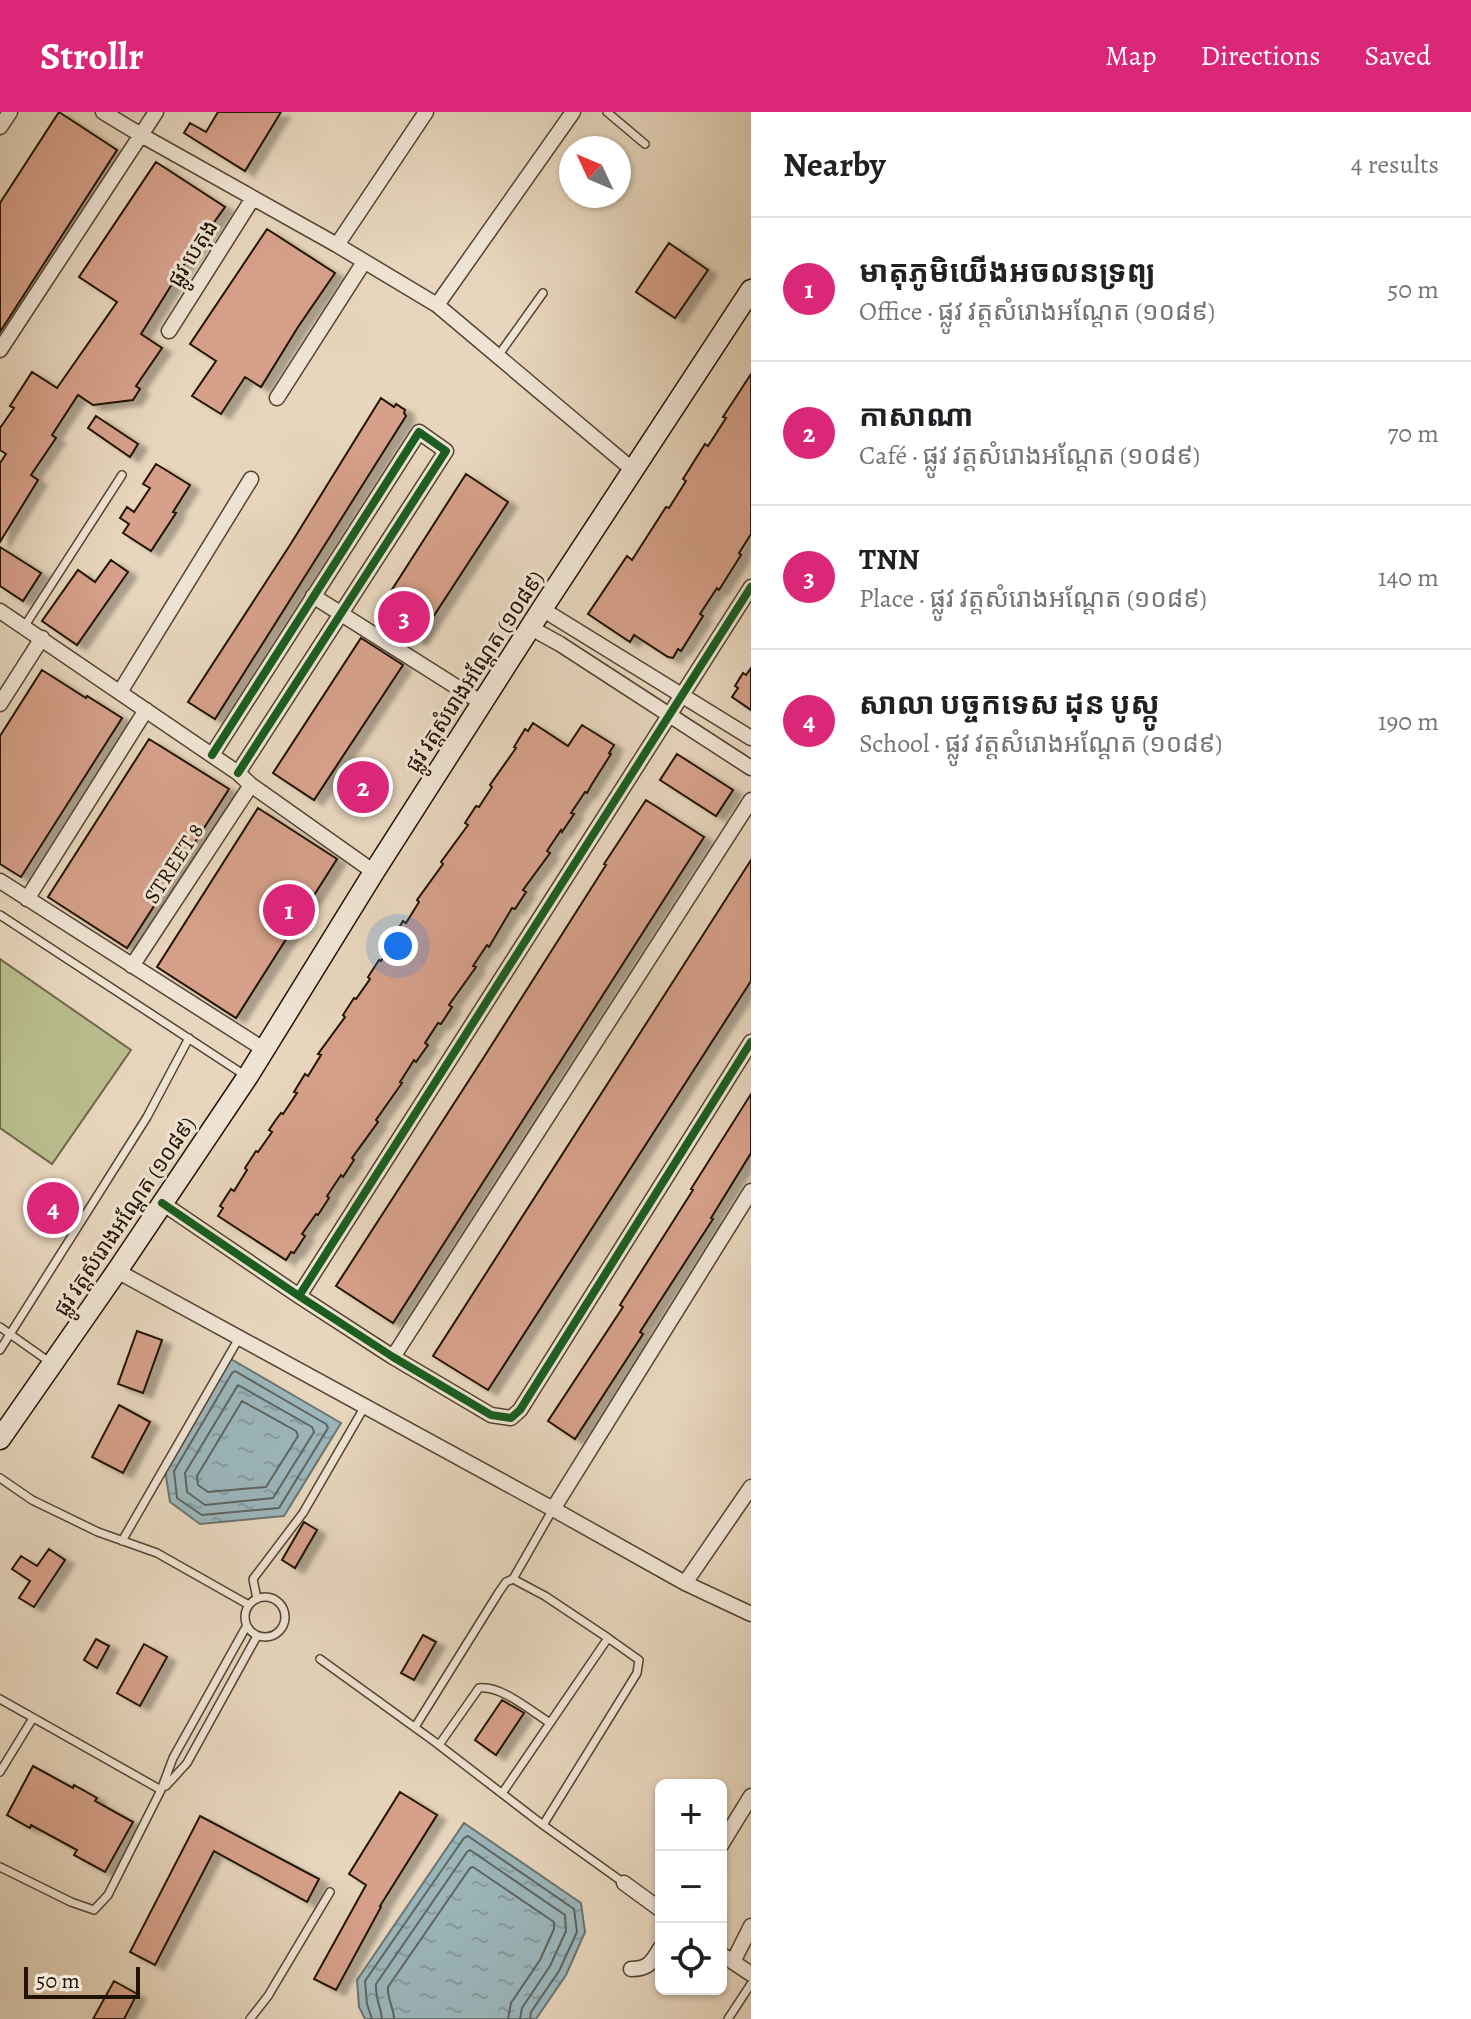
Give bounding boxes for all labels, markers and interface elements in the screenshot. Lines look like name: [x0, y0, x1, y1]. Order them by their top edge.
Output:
text: Strollr: [40, 30, 144, 82]
text: Map: [1105, 37, 1156, 75]
text: Directions: [1200, 37, 1321, 75]
text: Saved: [1365, 37, 1431, 75]
north arrow: [559, 136, 631, 208]
text: Nearby: [783, 141, 886, 188]
text: 4 results: [1351, 147, 1439, 182]
street label: ផ្លូវ បេតុង: [161, 214, 229, 295]
text: មាតុភូមិយើងអចលនទ្រព្យ: [859, 252, 1156, 292]
text: 1: [804, 272, 814, 307]
text: 50 m: [1387, 272, 1439, 307]
text: Office · ផ្លូវ វត្តសំរោងអណ្ដែត (១០៨៩): [859, 294, 1215, 329]
text: កាសាណា: [859, 396, 973, 436]
text: 2: [803, 416, 815, 451]
text: 70 m: [1387, 416, 1439, 451]
text: Café · ផ្លូវ វត្តសំរោងអណ្ដែត (១០៨៩): [859, 438, 1200, 473]
text: TNN: [859, 539, 920, 579]
text: 3: [803, 560, 815, 595]
text: 140 m: [1378, 560, 1439, 595]
street label: ផ្លូវ វត្តសំរោងអណ្ដែត (១០៨៩): [398, 565, 555, 781]
text: Place · ផ្លូវ វត្តសំរោងអណ្ដែត (១០៨៩): [859, 581, 1207, 616]
pin: 3: [378, 587, 430, 647]
text: សាលា បច្ចកទេស ដុន បូស្កូ: [859, 684, 1160, 724]
text: 4: [803, 704, 815, 739]
text: 190 m: [1378, 704, 1439, 739]
text: School · ផ្លូវ វត្តសំរោងអណ្ដែត (១០៨៩): [859, 726, 1222, 761]
pin: 2: [337, 757, 389, 817]
street label: STREET 8: [137, 818, 211, 910]
pin: 1: [263, 880, 315, 940]
your location: [378, 926, 418, 966]
street label: ផ្លូវ វត្តសំរោងអណ្ដែត (១០៨៩): [47, 1111, 207, 1325]
pin: 4: [27, 1178, 79, 1238]
map controls: [655, 1779, 727, 1995]
button: +: [655, 1779, 727, 1851]
button: −: [655, 1851, 727, 1923]
button: locate: [655, 1923, 727, 1995]
scale bar: [24, 1963, 140, 1999]
text: 50 m: [36, 1966, 80, 1996]

